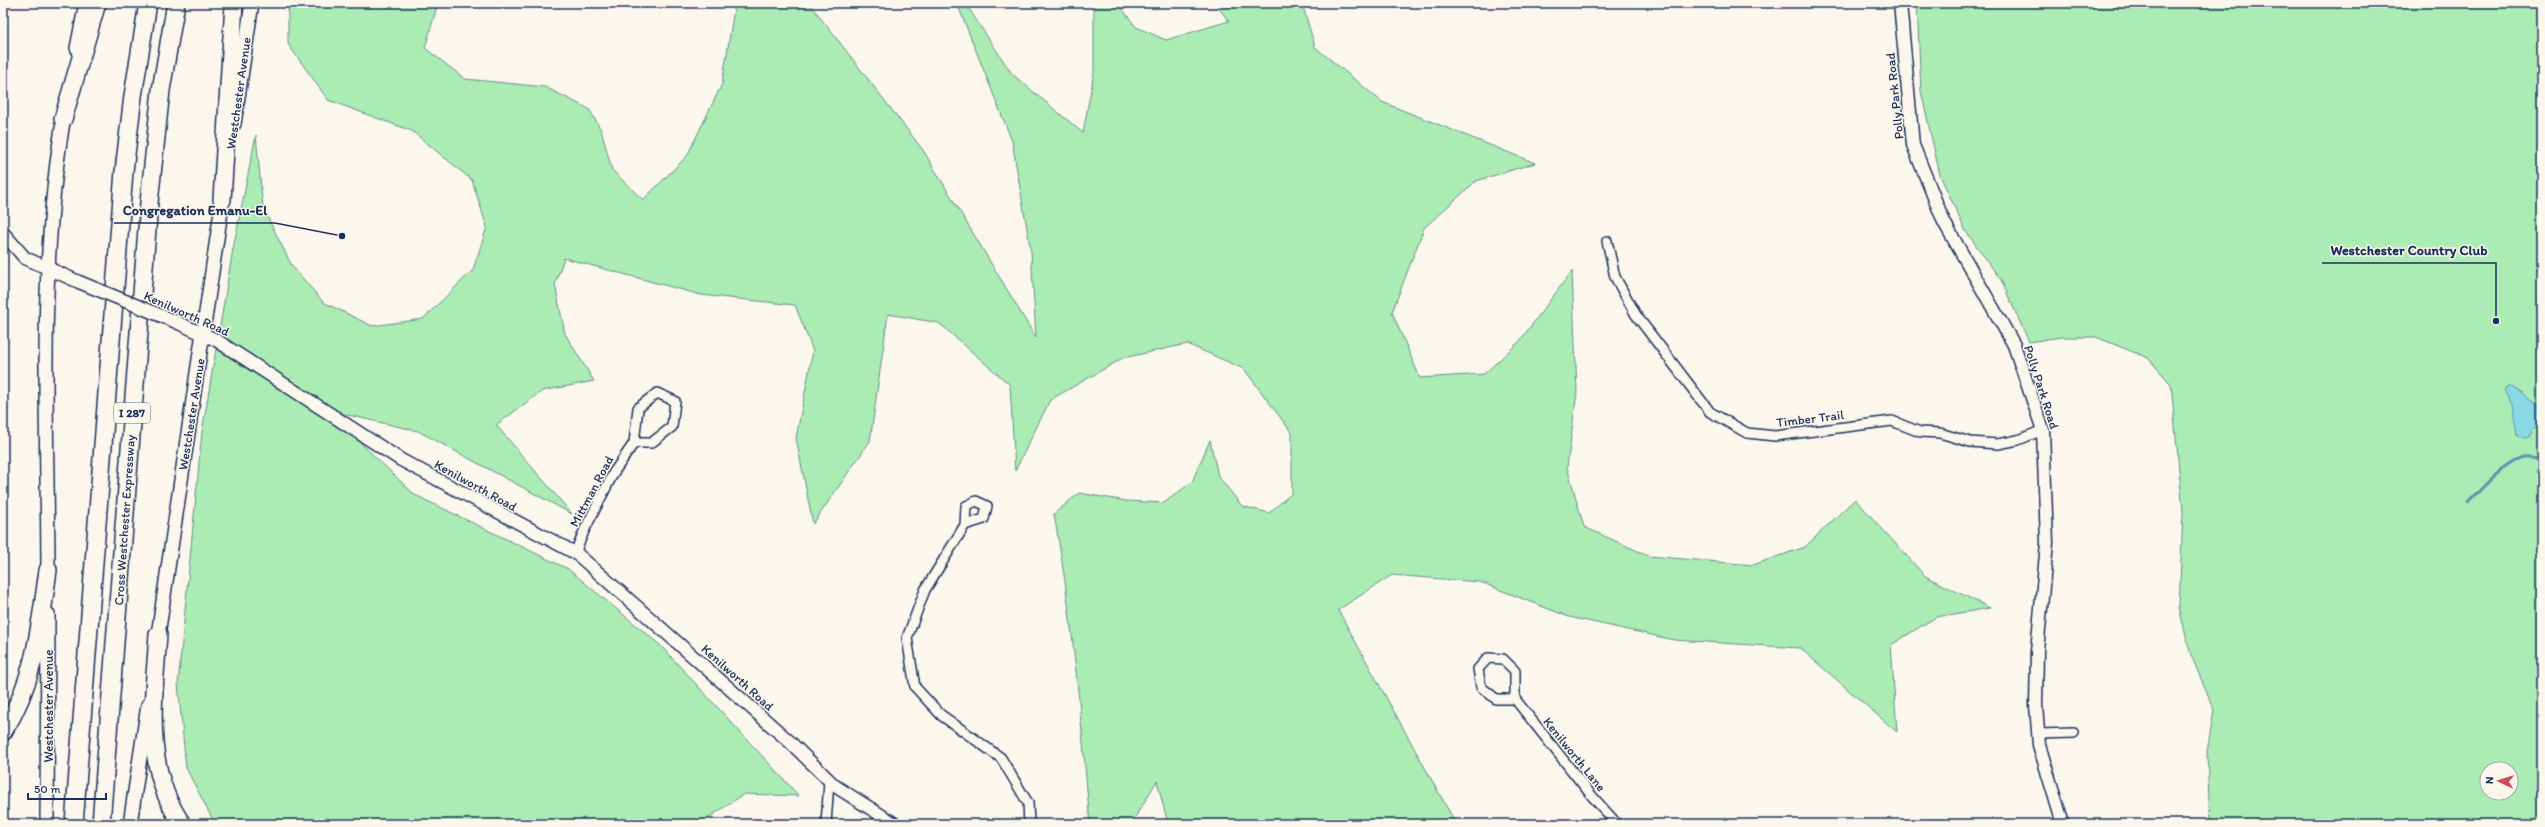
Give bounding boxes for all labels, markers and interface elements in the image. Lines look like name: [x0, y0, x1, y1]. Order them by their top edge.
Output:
street label: Westchester Avenue: [223, 36, 254, 150]
street label: Polly Park Road: [1882, 52, 1907, 140]
callout: Congregation Emanu-El: [114, 197, 275, 223]
text: Congregation Emanu-El: [123, 202, 268, 219]
callout: Westchester Country Club: [2322, 237, 2496, 263]
text: Westchester Country Club: [2330, 242, 2488, 259]
street label: Kenilworth Road: [142, 288, 232, 339]
street label: Polly Park Road: [2021, 343, 2062, 431]
street label: Westchester Avenue: [175, 357, 208, 471]
road number: I 287: [114, 403, 150, 423]
street label: Timber Trail: [1775, 407, 1845, 430]
street label: Cross Westchester Expressway: [111, 434, 138, 606]
street label: Mittman Road: [566, 453, 616, 529]
street label: Kenilworth Road: [432, 457, 520, 514]
street label: Kenilworth Road: [698, 641, 777, 714]
street label: Westchester Avenue: [41, 649, 56, 763]
street label: Kenilworth Lane: [1540, 714, 1609, 794]
north arrow: [2479, 761, 2519, 801]
scale bar: [28, 775, 106, 801]
text: N: [2483, 776, 2496, 785]
text: 50 m: [34, 782, 60, 796]

